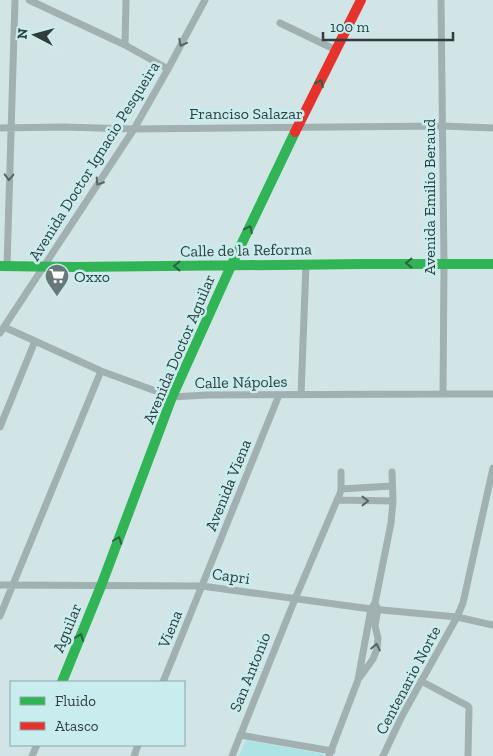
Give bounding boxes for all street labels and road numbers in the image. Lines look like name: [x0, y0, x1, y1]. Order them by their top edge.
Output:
street label: Avenida Doctor Ignacio Pesqueira: [25, 58, 164, 264]
street label: Franciso Salazar: [189, 104, 303, 123]
street label: Avenida Emilio Beraud: [420, 119, 439, 275]
street label: Calle de la Reforma: [180, 239, 312, 261]
street label: Avenida Doctor Aguilar: [139, 271, 219, 427]
street label: Calle Nápoles: [194, 372, 288, 392]
street label: Avenida Viena: [201, 436, 255, 534]
street label: Capri: [211, 564, 252, 588]
street label: Aguilar: [49, 601, 85, 655]
street label: Viena: [154, 607, 186, 652]
street label: Centenario Norte: [371, 622, 445, 738]
street label: San Antonio: [225, 629, 275, 715]

